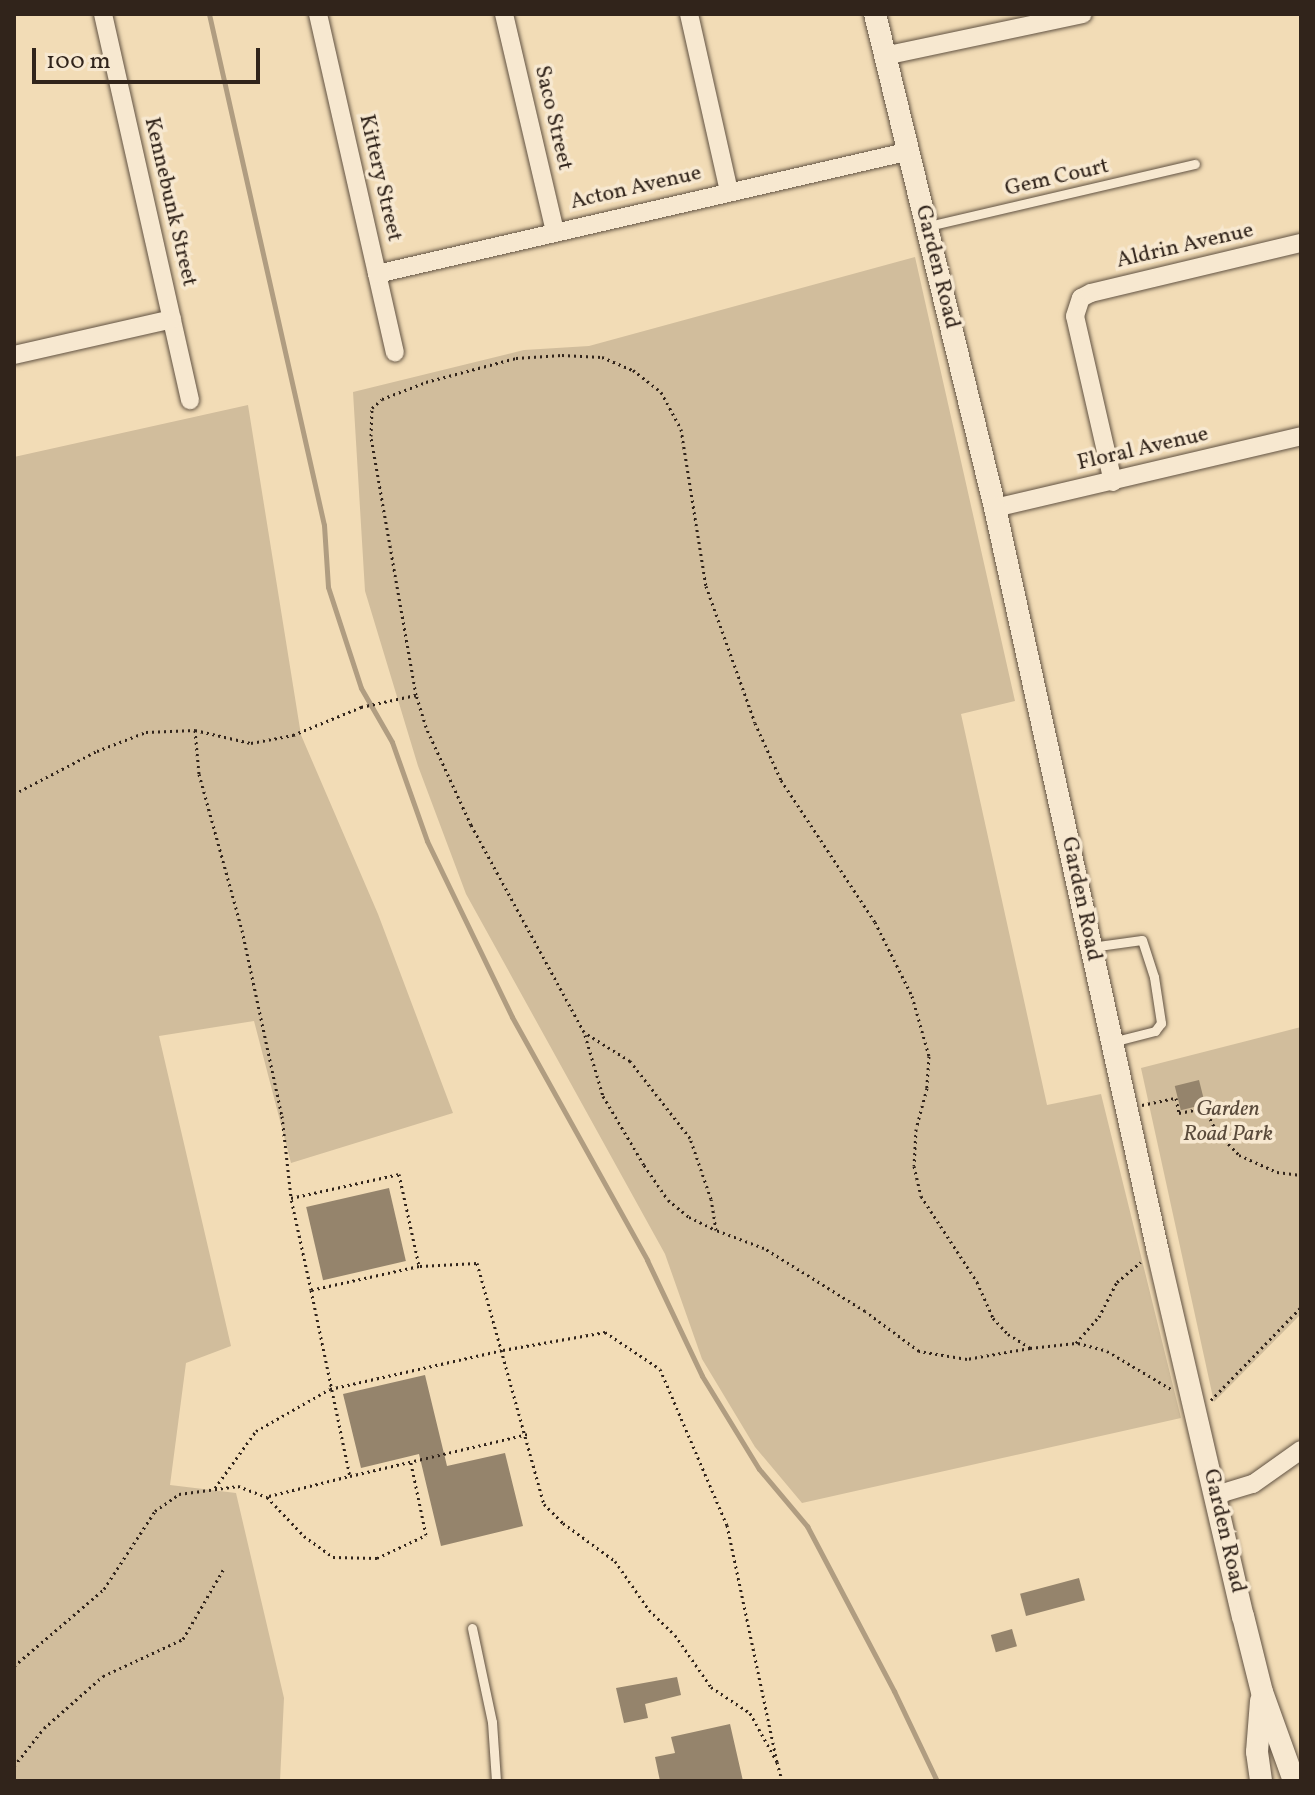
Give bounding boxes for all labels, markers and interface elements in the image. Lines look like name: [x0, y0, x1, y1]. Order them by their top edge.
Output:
scale bar: [36, 32, 264, 82]
text: 100 m: [46, 45, 111, 79]
street label: Saco Street: [528, 63, 578, 173]
street label: Kittery Street: [352, 112, 408, 244]
street label: Kennebunk Street: [138, 115, 202, 289]
street label: Gem Court: [1002, 153, 1112, 203]
street label: Acton Avenue: [568, 160, 704, 216]
street label: Garden Road: [909, 203, 965, 331]
street label: Aldrin Avenue: [1114, 217, 1256, 275]
street label: Floral Avenue: [1075, 421, 1211, 477]
street label: Garden Road: [1055, 834, 1107, 964]
park label: Garden Road Park: [1183, 1096, 1273, 1148]
street label: Garden Road: [1197, 1466, 1251, 1596]

